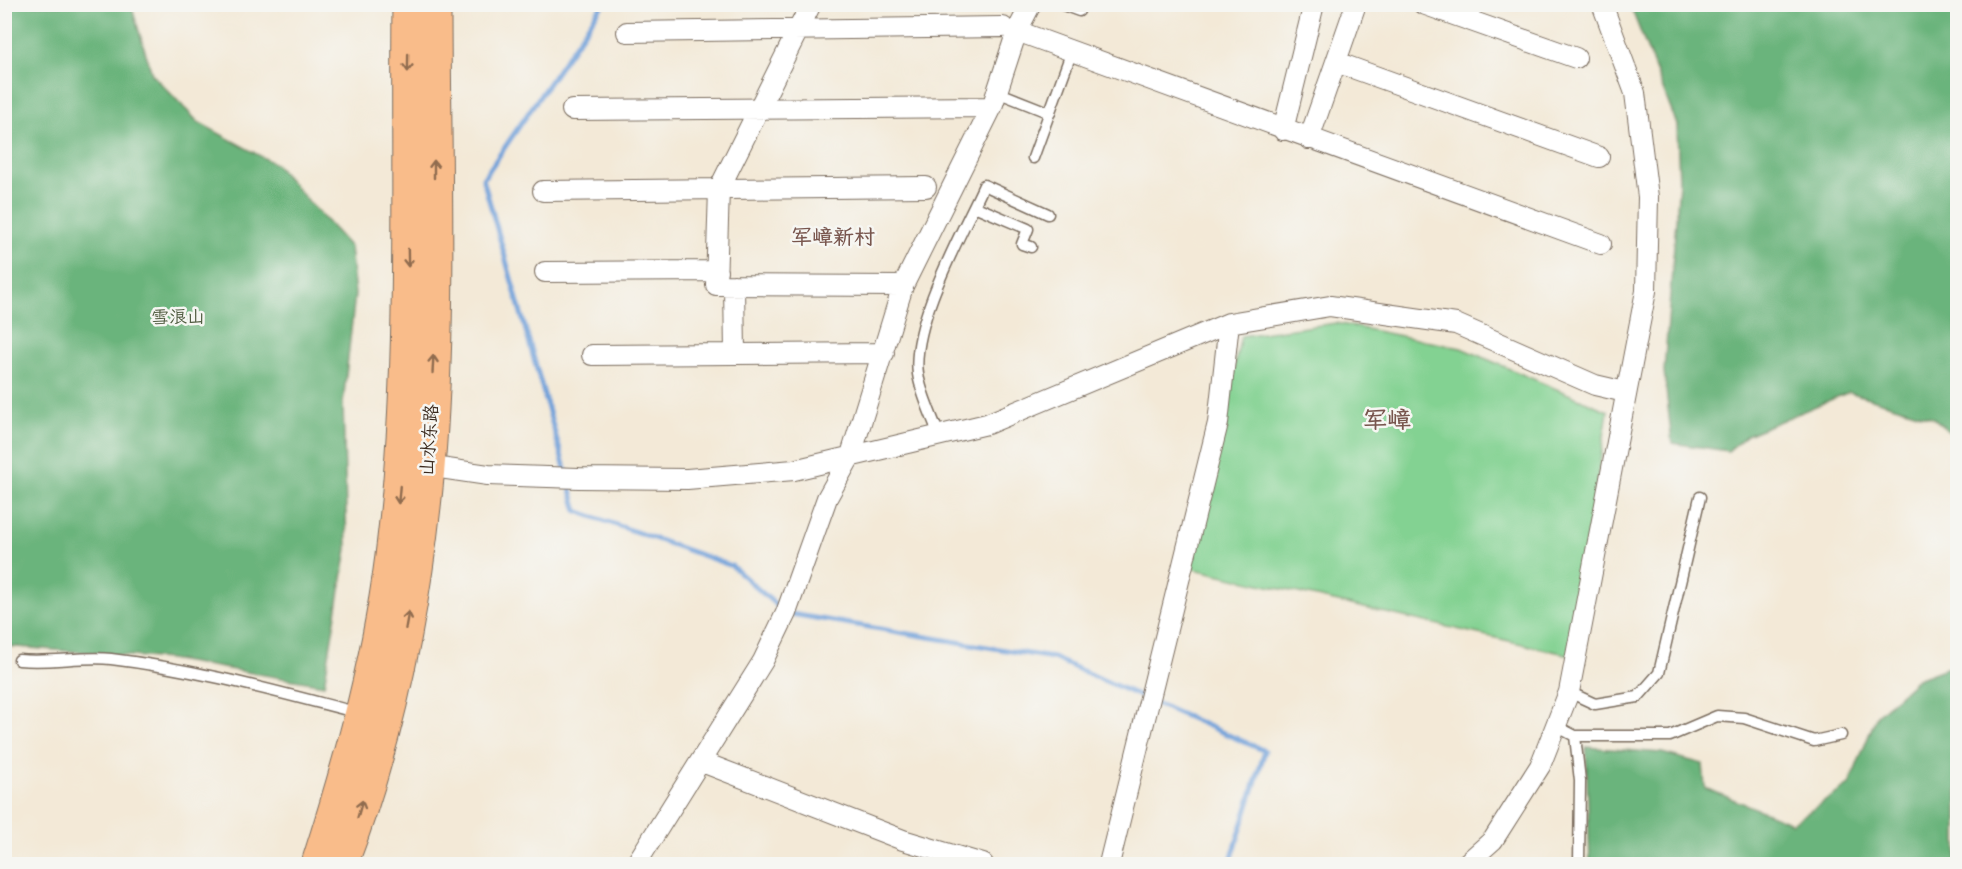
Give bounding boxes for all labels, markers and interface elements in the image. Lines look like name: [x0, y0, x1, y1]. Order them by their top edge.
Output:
one-way arrow: [403, 52, 414, 72]
one-way arrow: [428, 159, 440, 179]
district label: 军嶂新村: [791, 224, 875, 249]
one-way arrow: [402, 247, 413, 267]
park label: 雪浪山: [151, 306, 205, 328]
one-way arrow: [428, 354, 439, 374]
street label: 山水东路: [416, 403, 442, 477]
district label: 军嶂: [1363, 405, 1411, 434]
one-way arrow: [393, 484, 404, 504]
one-way arrow: [401, 611, 412, 630]
one-way arrow: [355, 800, 366, 819]

